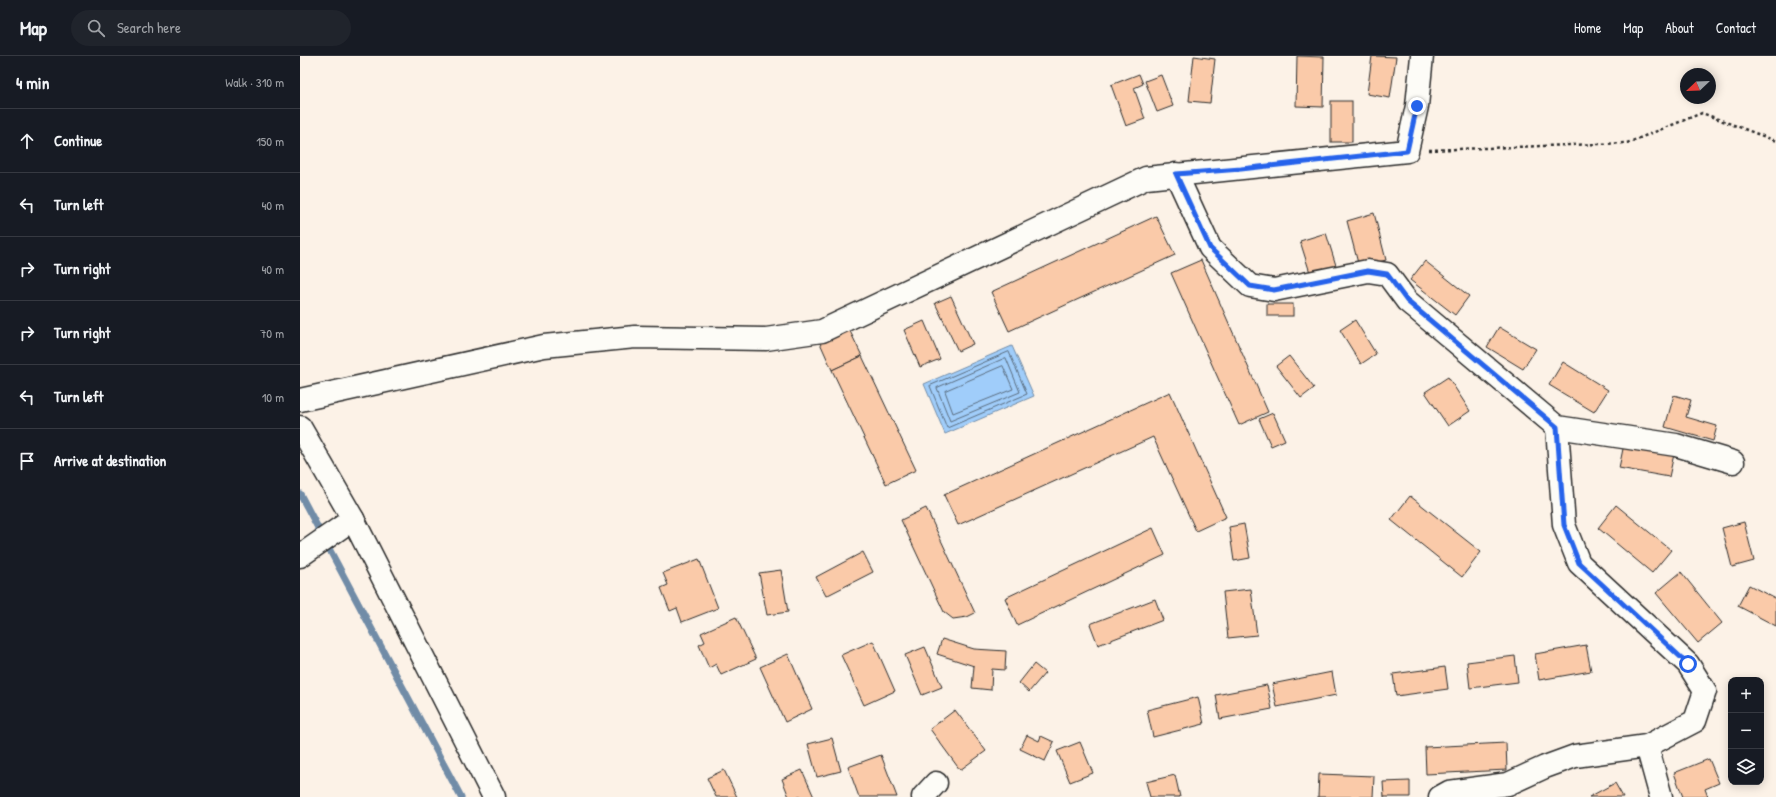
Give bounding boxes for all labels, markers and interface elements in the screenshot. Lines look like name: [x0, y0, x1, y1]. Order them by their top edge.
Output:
search box: [71, 10, 351, 46]
text: Map: [20, 15, 47, 41]
icon: search: [85, 17, 107, 39]
text: Search here: [117, 17, 181, 38]
text: Home: [1574, 18, 1601, 37]
text: Map: [1623, 18, 1643, 37]
text: About: [1665, 18, 1694, 37]
text: Contact: [1716, 18, 1756, 37]
north arrow: [1680, 68, 1716, 104]
text: 4 min: [16, 71, 49, 94]
text: Walk · 310 m: [225, 73, 284, 91]
route end: [1408, 97, 1426, 115]
icon: ahead: [16, 130, 38, 152]
text: Continue: [54, 130, 102, 151]
text: 150 m: [256, 132, 284, 150]
icon: left: [16, 194, 38, 216]
text: Turn left: [54, 194, 104, 215]
text: 40 m: [261, 196, 284, 214]
icon: right: [16, 258, 38, 280]
text: Turn right: [54, 258, 110, 279]
text: 40 m: [261, 260, 284, 278]
icon: right: [16, 322, 38, 344]
text: Turn right: [54, 322, 110, 343]
text: 70 m: [260, 324, 284, 342]
icon: left: [16, 386, 38, 408]
text: Turn left: [54, 386, 104, 407]
text: 10 m: [262, 388, 284, 406]
icon: arrive: [16, 450, 38, 472]
text: Arrive at destination: [54, 450, 166, 471]
route start: [1679, 655, 1697, 673]
map controls: [1728, 677, 1764, 785]
button: +: [1728, 677, 1764, 713]
button: −: [1728, 713, 1764, 749]
button: layers: [1728, 749, 1764, 785]

